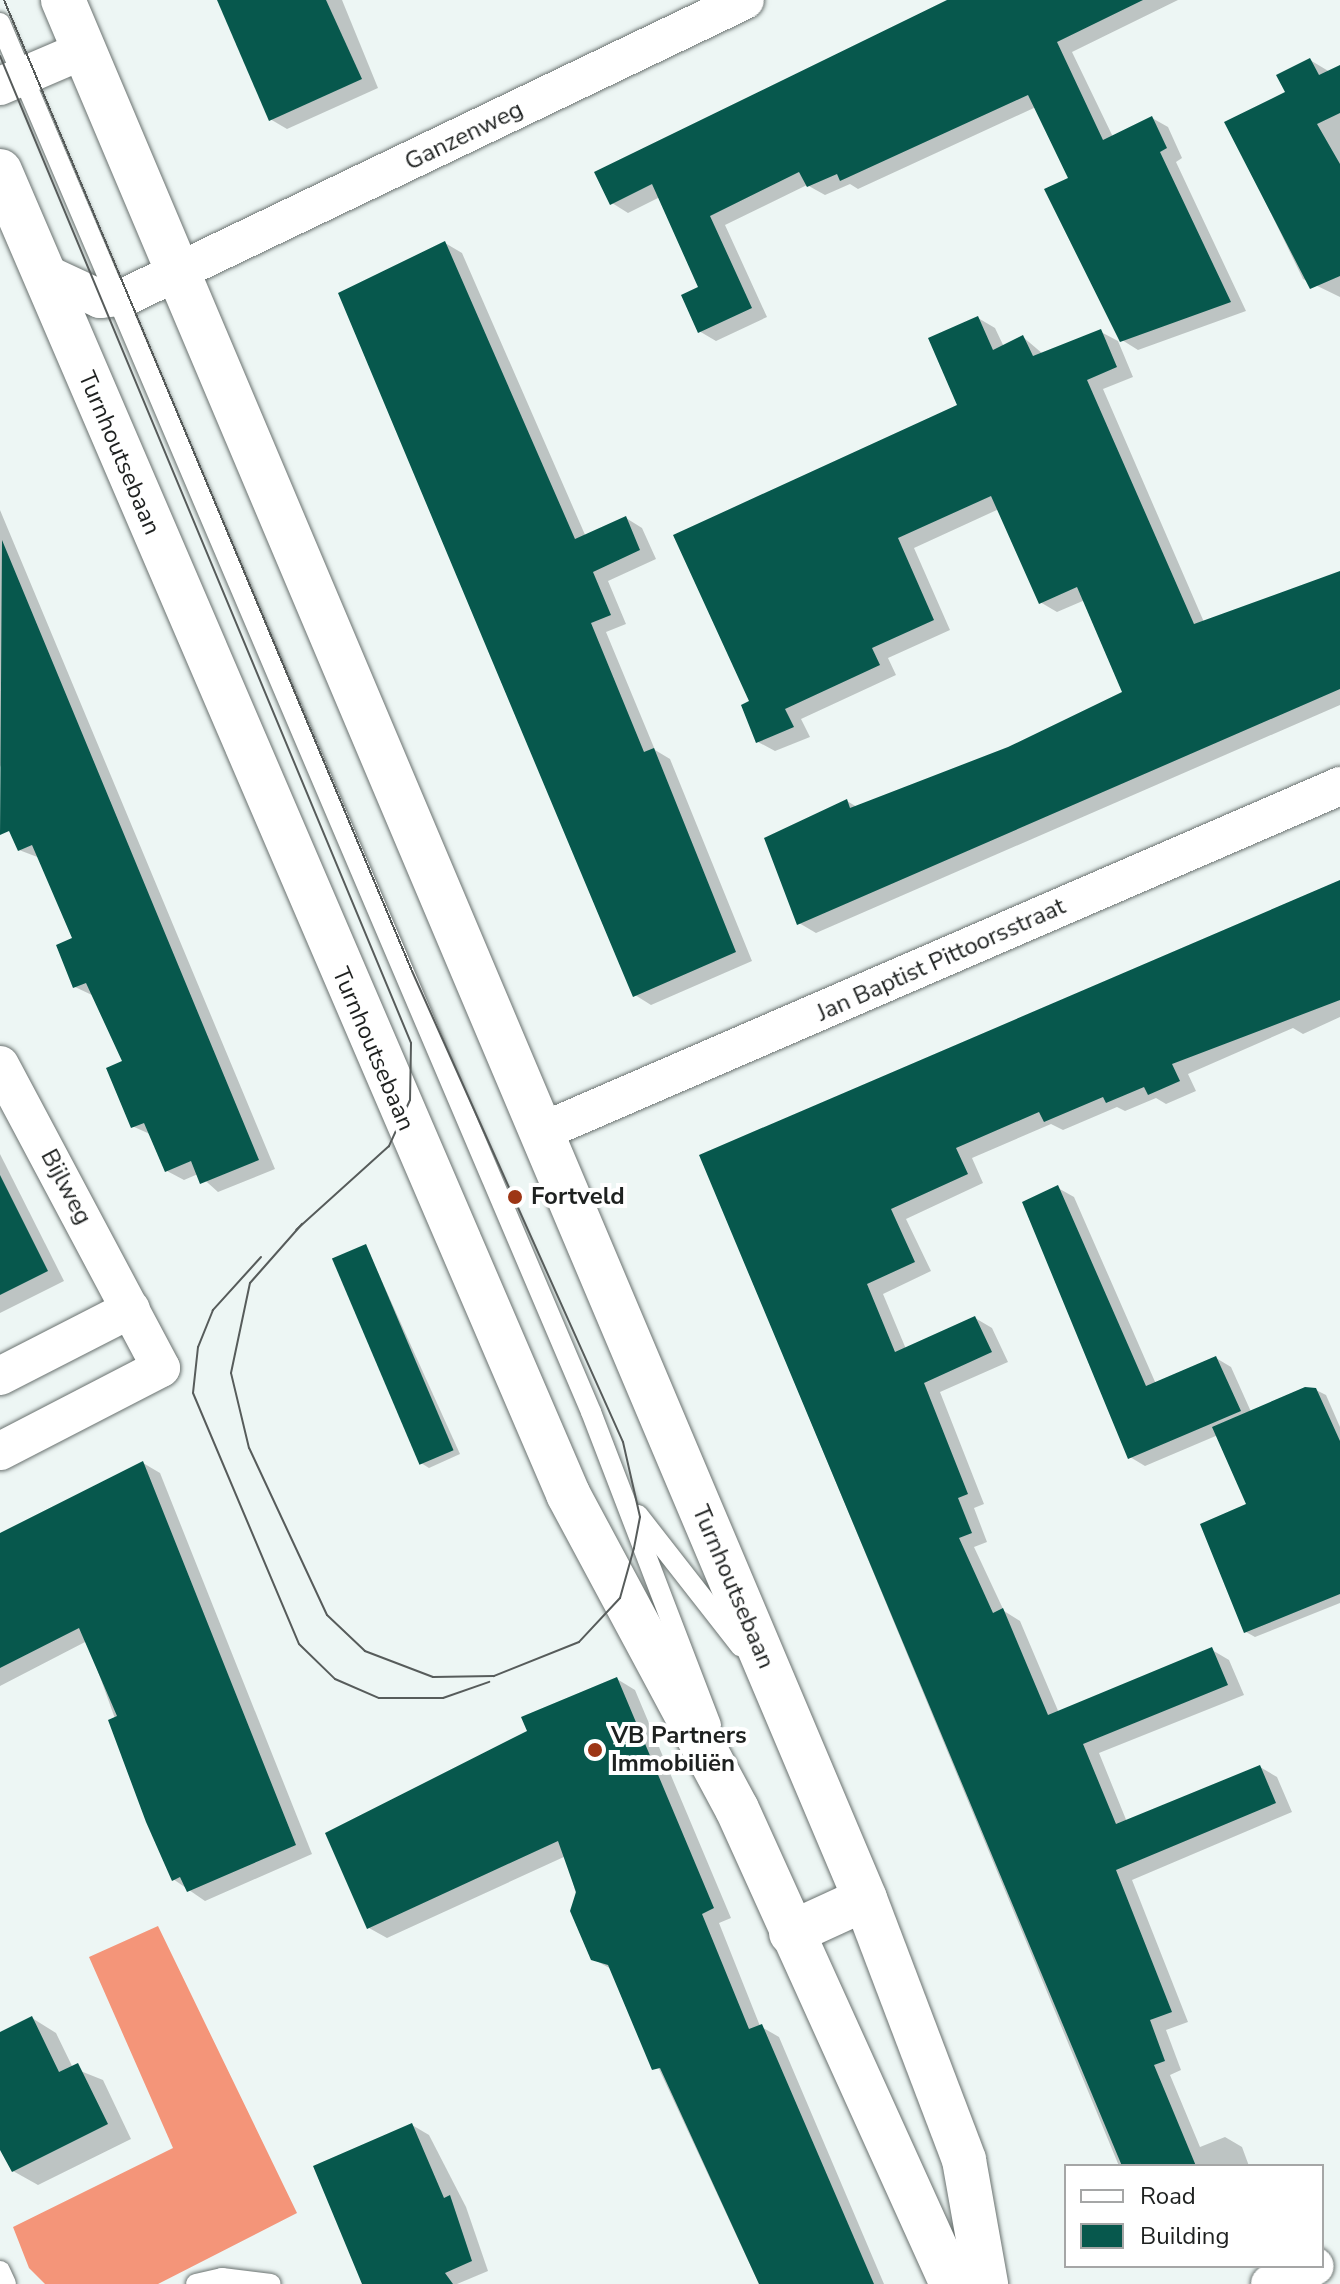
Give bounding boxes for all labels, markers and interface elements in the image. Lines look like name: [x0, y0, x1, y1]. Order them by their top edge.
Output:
street label: Ganzenweg: [400, 95, 528, 177]
street label: Turnhoutsebaan: [72, 367, 166, 539]
street label: Jan Baptist Pittoorsstraat: [812, 892, 1070, 1028]
street label: Turnhoutsebaan: [326, 963, 420, 1135]
street label: Bijlweg: [34, 1144, 98, 1230]
place label: Fortveld: [531, 1183, 625, 1211]
marker: Fortveld: [506, 1188, 524, 1206]
street label: Turnhoutsebaan: [686, 1501, 780, 1673]
place label: VB Partners Immobiliën: [611, 1722, 747, 1778]
marker: VB Partners Immobiliën: [586, 1741, 604, 1759]
legend: [1064, 2164, 1324, 2268]
text: Road: [1140, 2180, 1196, 2212]
text: Building: [1140, 2220, 1230, 2252]

